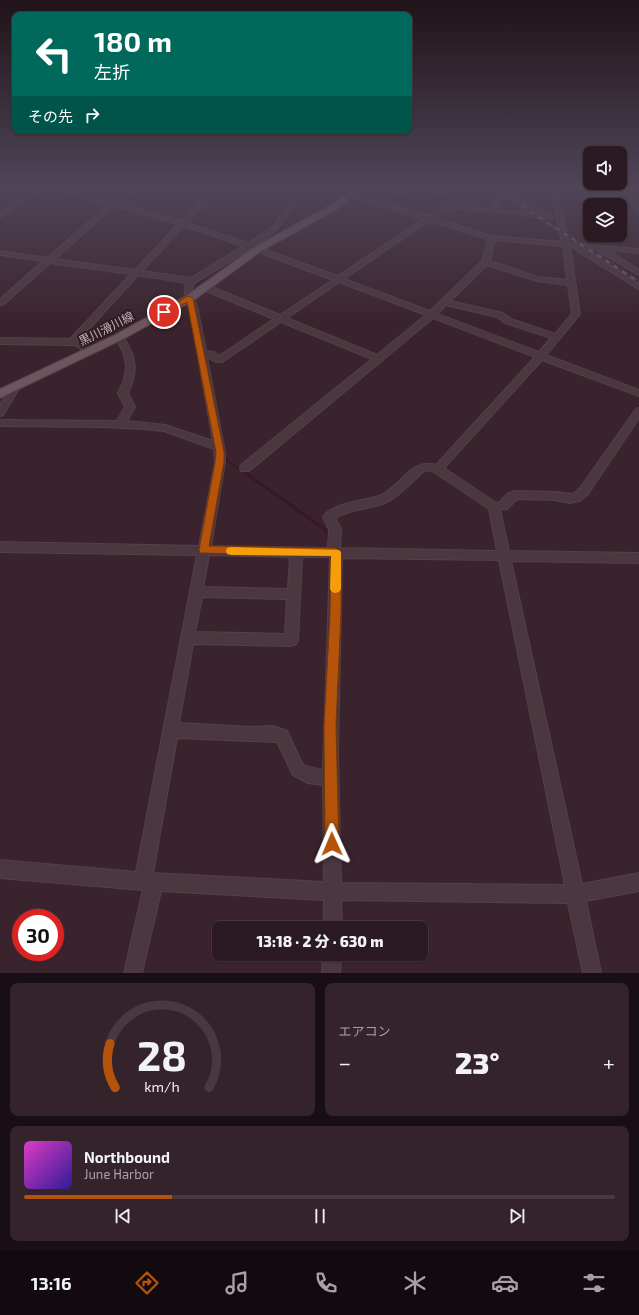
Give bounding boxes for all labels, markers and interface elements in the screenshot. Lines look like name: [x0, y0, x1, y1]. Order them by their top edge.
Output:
text: 180 m: [94, 24, 172, 58]
icon: left: [28, 28, 80, 80]
text: 左折: [94, 61, 130, 83]
icon: right: [81, 104, 103, 126]
text: その先: [28, 107, 73, 125]
map controls: [583, 146, 627, 242]
button: sound: [583, 146, 627, 190]
button: layers: [583, 198, 627, 242]
pin: [147, 295, 181, 329]
icon: arrive: [153, 301, 175, 323]
street label: 黒川滑川線: [76, 308, 136, 348]
position arrow: [311, 823, 353, 865]
speed limit sign: 30: [12, 909, 64, 961]
text: 13:18 · 2 分 · 630 m: [257, 932, 383, 950]
text: エアコン: [339, 1023, 391, 1039]
text: 28: [137, 1028, 187, 1078]
text: 23°: [455, 1044, 500, 1080]
text: −: [339, 1049, 351, 1075]
text: +: [603, 1049, 615, 1075]
text: km/h: [145, 1077, 180, 1094]
text: Northbound: [84, 1148, 170, 1166]
text: June Harbor: [84, 1166, 154, 1182]
icon: previous: [112, 1205, 134, 1227]
icon: pause: [309, 1205, 331, 1227]
icon: next: [506, 1205, 528, 1227]
icon: directions: [133, 1269, 161, 1297]
icon: music: [223, 1269, 251, 1297]
icon: phone: [312, 1269, 340, 1297]
icon: climate: [401, 1269, 429, 1297]
icon: car: [491, 1269, 519, 1297]
icon: filters: [580, 1269, 608, 1297]
text: 13:16: [31, 1272, 72, 1294]

